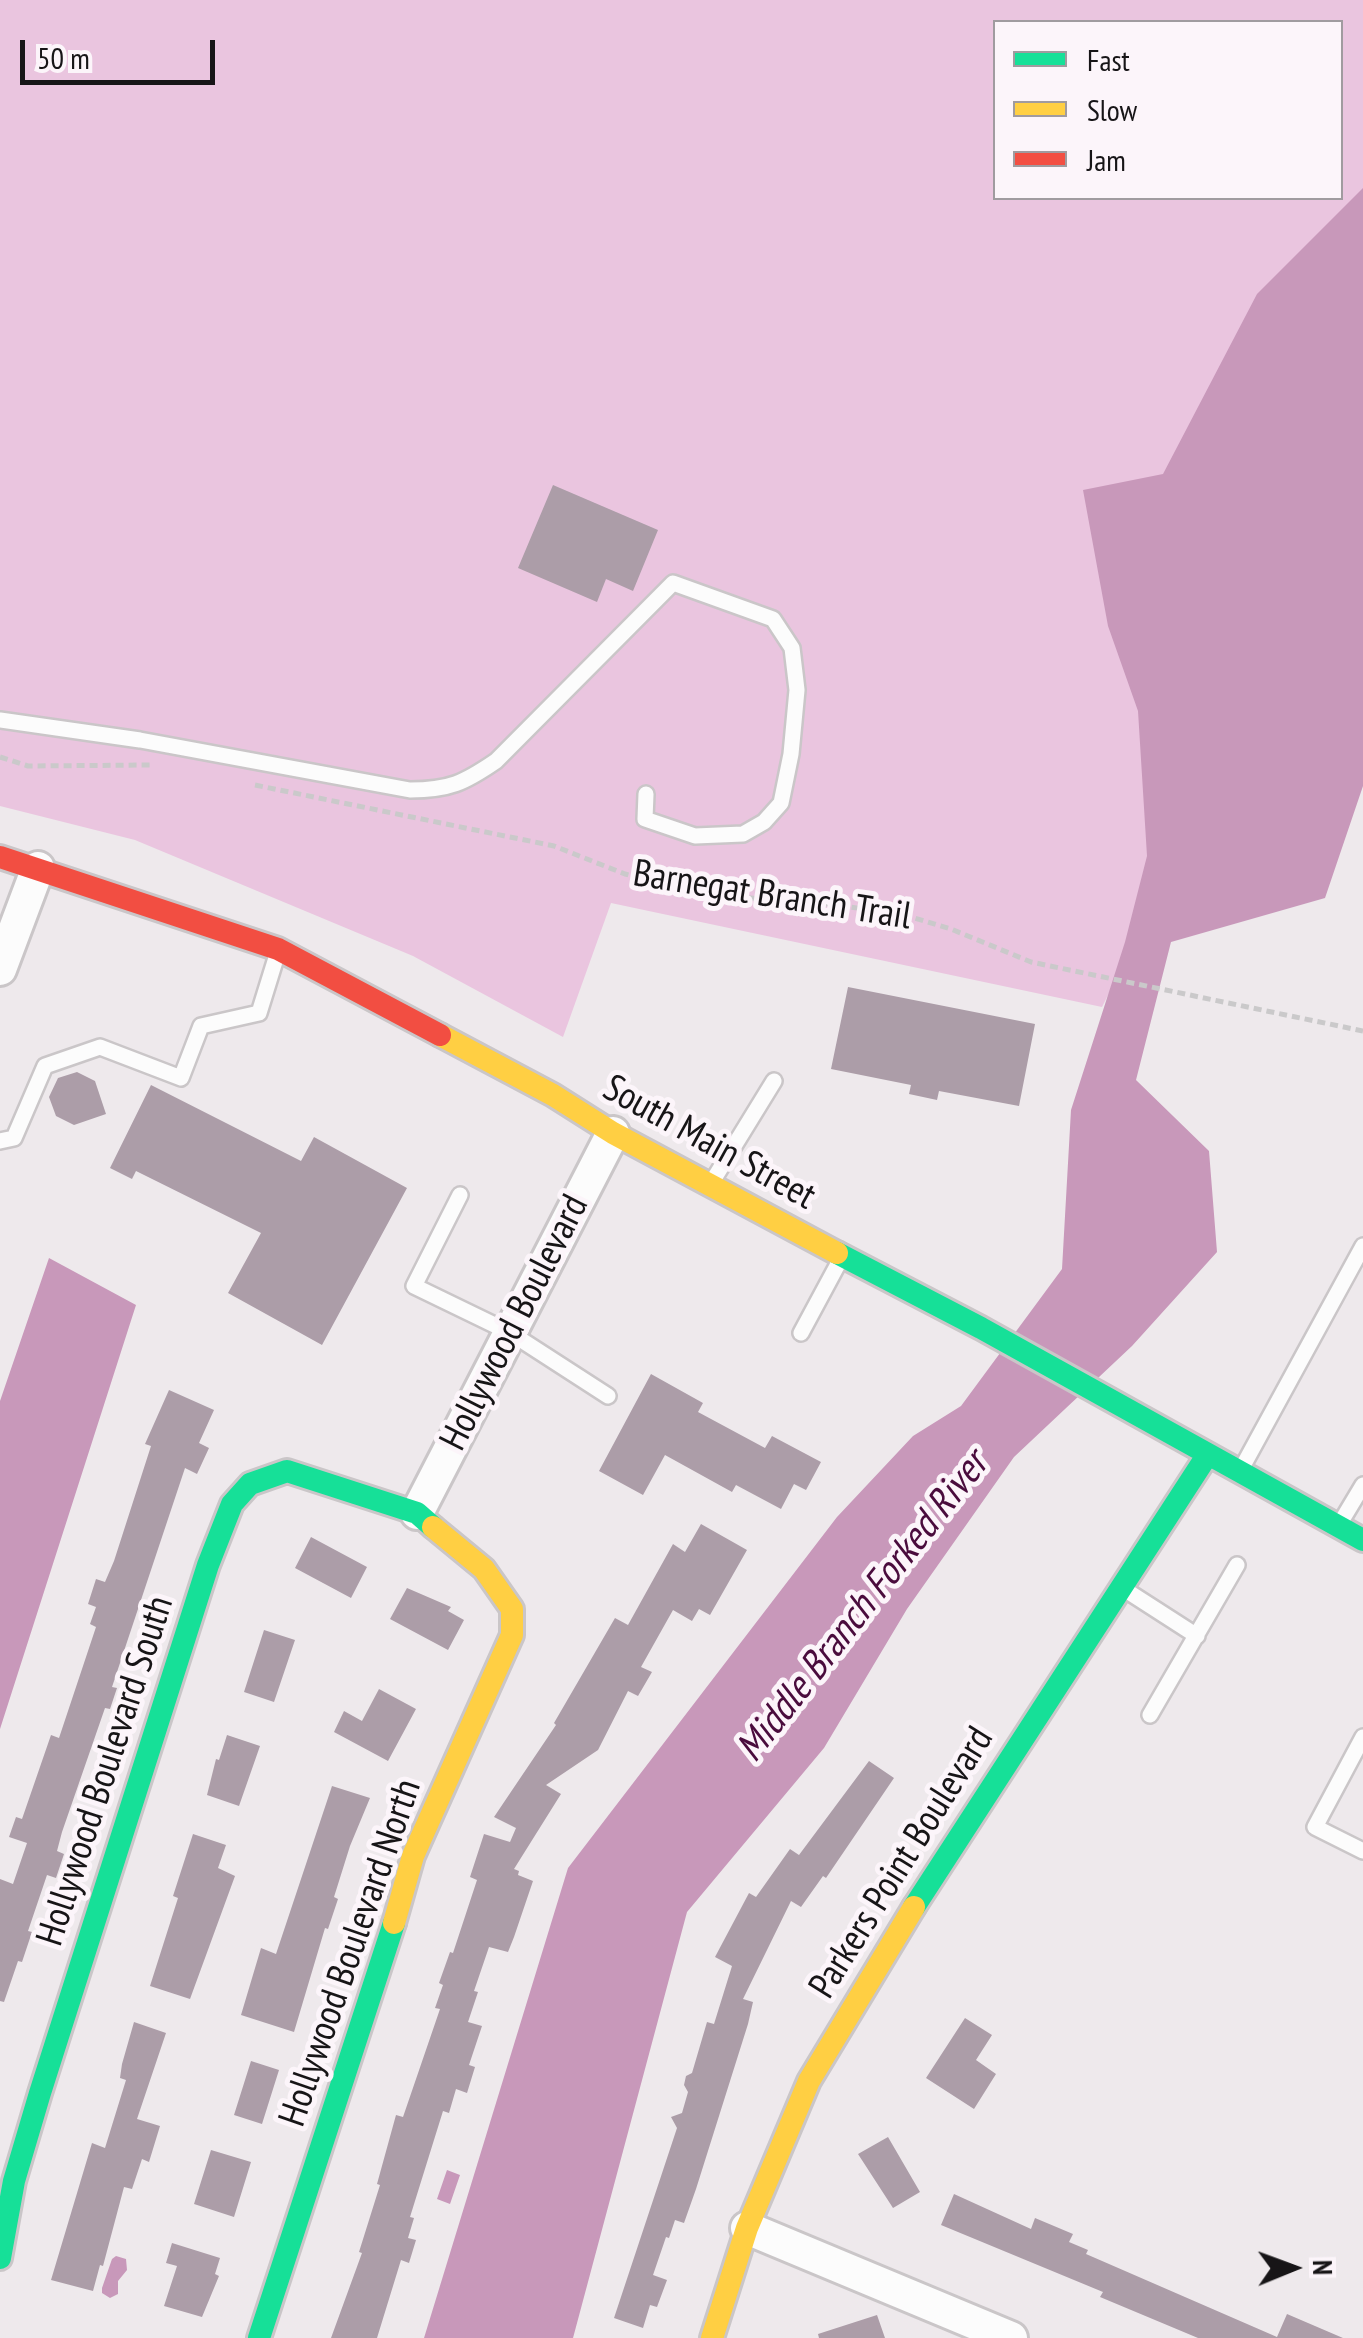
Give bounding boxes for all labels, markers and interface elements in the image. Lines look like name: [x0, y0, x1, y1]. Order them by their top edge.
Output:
scale bar: [25, 20, 220, 82]
legend: [993, 20, 1343, 200]
text: 50 m: [37, 38, 90, 77]
text: Fast: [1087, 40, 1130, 79]
text: Slow: [1087, 90, 1137, 129]
text: Jam: [1087, 140, 1126, 179]
street label: Barnegat Branch Trail: [630, 852, 914, 940]
street label: South Main Street: [595, 1066, 823, 1220]
street label: Hollywood Boulevard: [431, 1188, 599, 1458]
water label: Middle Branch Forked River: [727, 1443, 999, 1771]
street label: Hollywood Boulevard South: [28, 1591, 184, 1951]
street label: Parkers Point Boulevard: [800, 1719, 1004, 2007]
street label: Hollywood Boulevard North: [270, 1774, 432, 2132]
north arrow: [1243, 2218, 1343, 2318]
text: N: [1305, 2260, 1342, 2275]

